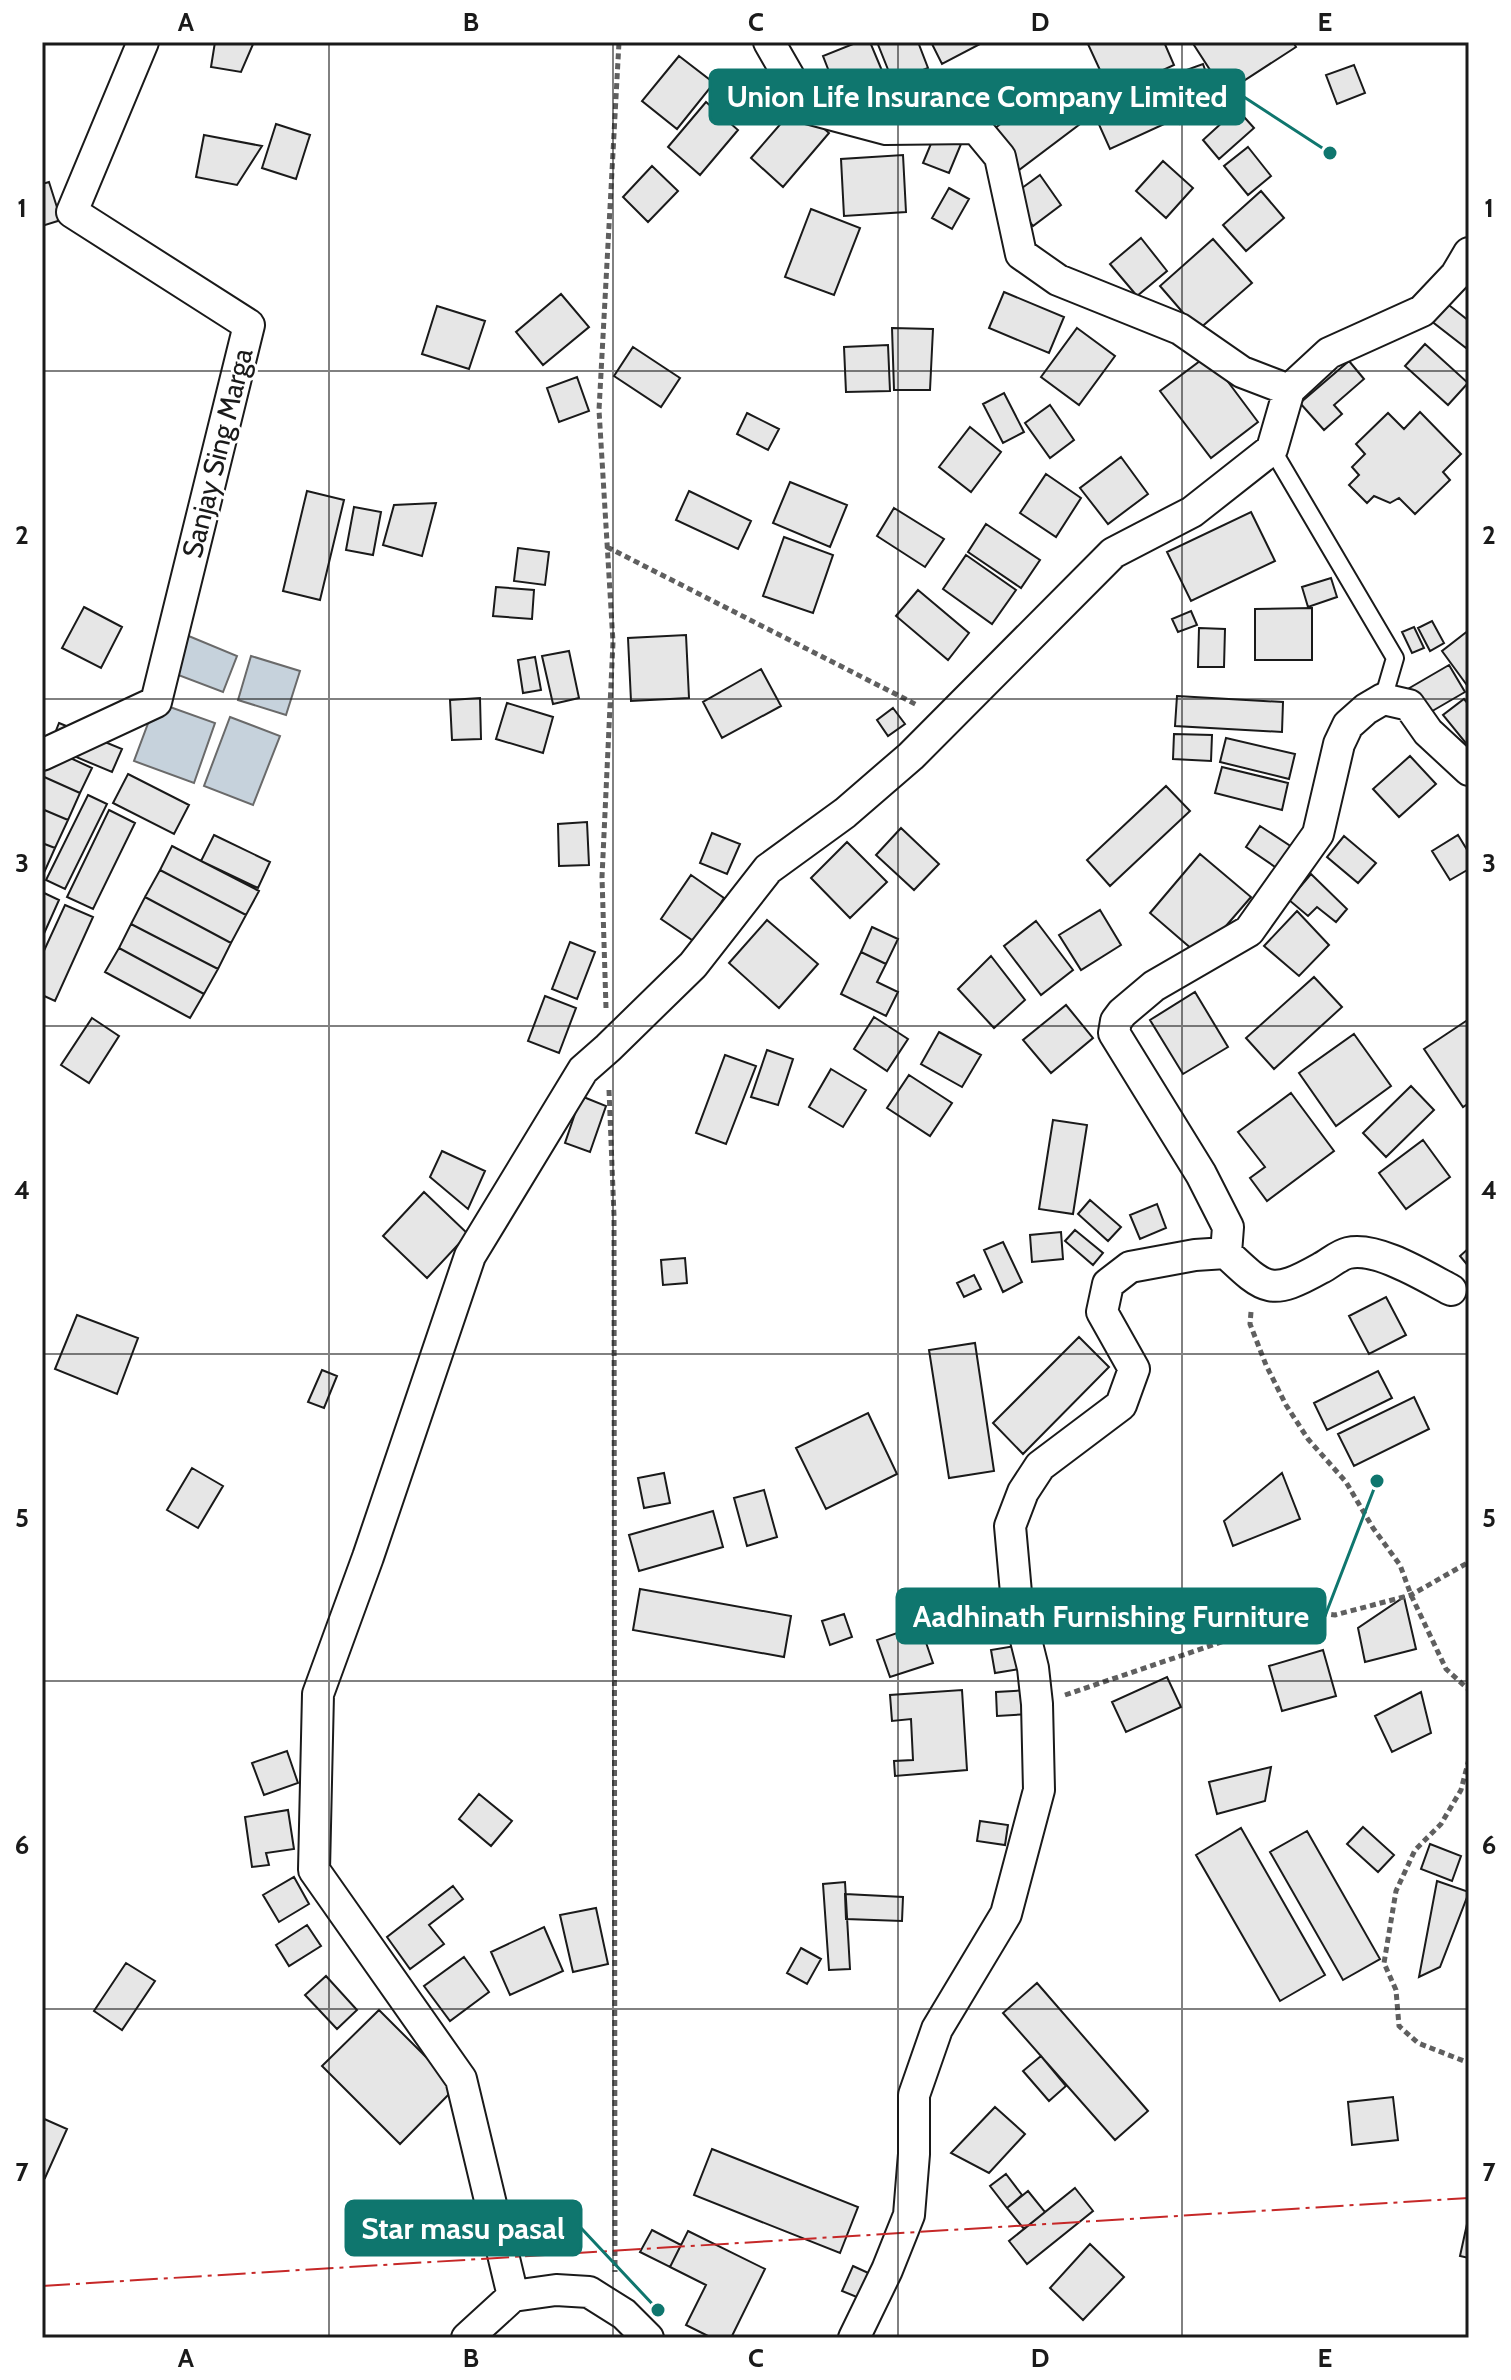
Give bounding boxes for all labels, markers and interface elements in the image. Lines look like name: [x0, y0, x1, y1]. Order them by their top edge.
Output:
text: A: [178, 6, 195, 38]
text: B: [463, 6, 479, 38]
text: C: [748, 6, 764, 38]
text: D: [1031, 6, 1049, 38]
text: E: [1318, 6, 1332, 38]
callout: Union Life Insurance Company Limited: [710, 70, 1244, 124]
text: Union Life Insurance Company Limited: [726, 78, 1228, 115]
text: 1: [17, 192, 27, 224]
text: 1: [1484, 192, 1494, 224]
street label: Sanjay Sing Marga: [175, 344, 260, 561]
text: 2: [15, 519, 29, 551]
text: 2: [1482, 519, 1496, 551]
text: 3: [15, 847, 29, 879]
text: 3: [1482, 847, 1496, 879]
text: 4: [14, 1174, 30, 1206]
text: 4: [1481, 1174, 1497, 1206]
text: 5: [15, 1502, 29, 1534]
text: 5: [1482, 1502, 1496, 1534]
callout: Aadhinath Furnishing Furniture: [897, 1589, 1325, 1643]
text: Aadhinath Furnishing Furniture: [913, 1598, 1309, 1635]
text: 6: [15, 1829, 29, 1861]
text: 6: [1482, 1829, 1496, 1861]
text: 7: [15, 2156, 29, 2188]
text: 7: [1482, 2156, 1496, 2188]
callout: Star masu pasal: [346, 2201, 581, 2255]
text: Star masu pasal: [361, 2210, 565, 2247]
text: A: [178, 2342, 195, 2374]
text: B: [463, 2342, 479, 2374]
text: C: [748, 2342, 764, 2374]
text: D: [1031, 2342, 1049, 2374]
text: E: [1318, 2342, 1332, 2374]

